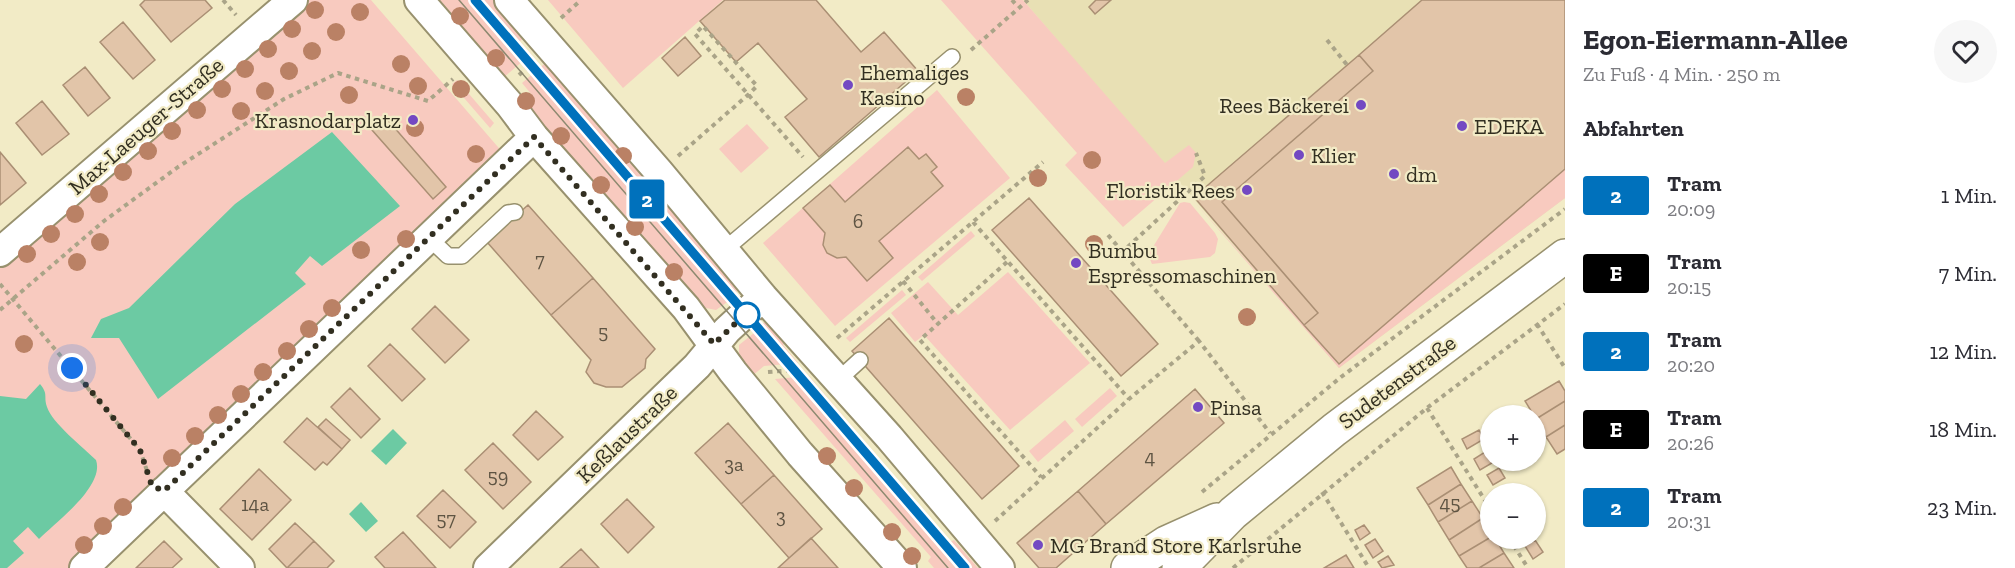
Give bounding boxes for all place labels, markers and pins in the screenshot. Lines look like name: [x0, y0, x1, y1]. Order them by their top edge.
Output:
place label: Ehemaliges Kasino: [860, 59, 969, 111]
marker: Ehemaliges Kasino: [841, 78, 855, 92]
place label: Rees Bäckerei: [1219, 92, 1349, 119]
marker: Rees Bäckerei: [1354, 98, 1368, 112]
place label: Krasnodarplatz: [255, 107, 401, 134]
marker: Krasnodarplatz: [406, 113, 420, 127]
place label: EDEKA: [1474, 113, 1544, 140]
marker: EDEKA: [1455, 119, 1469, 133]
place label: Klier: [1311, 142, 1357, 169]
marker: Klier: [1292, 148, 1306, 162]
place label: dm: [1406, 161, 1437, 188]
marker: dm: [1387, 167, 1401, 181]
place label: Floristik Rees: [1106, 177, 1235, 204]
marker: Floristik Rees: [1240, 183, 1254, 197]
place label: Bumbu Espressomaschinen: [1088, 237, 1277, 289]
marker: Bumbu Espressomaschinen: [1069, 256, 1083, 270]
unlabelled marker: [734, 302, 760, 328]
place label: Pinsa: [1210, 394, 1262, 421]
marker: Pinsa: [1191, 400, 1205, 414]
place label: MG Brand Store Karlsruhe: [1050, 532, 1301, 559]
marker: MG Brand Store Karlsruhe: [1031, 538, 1045, 552]

